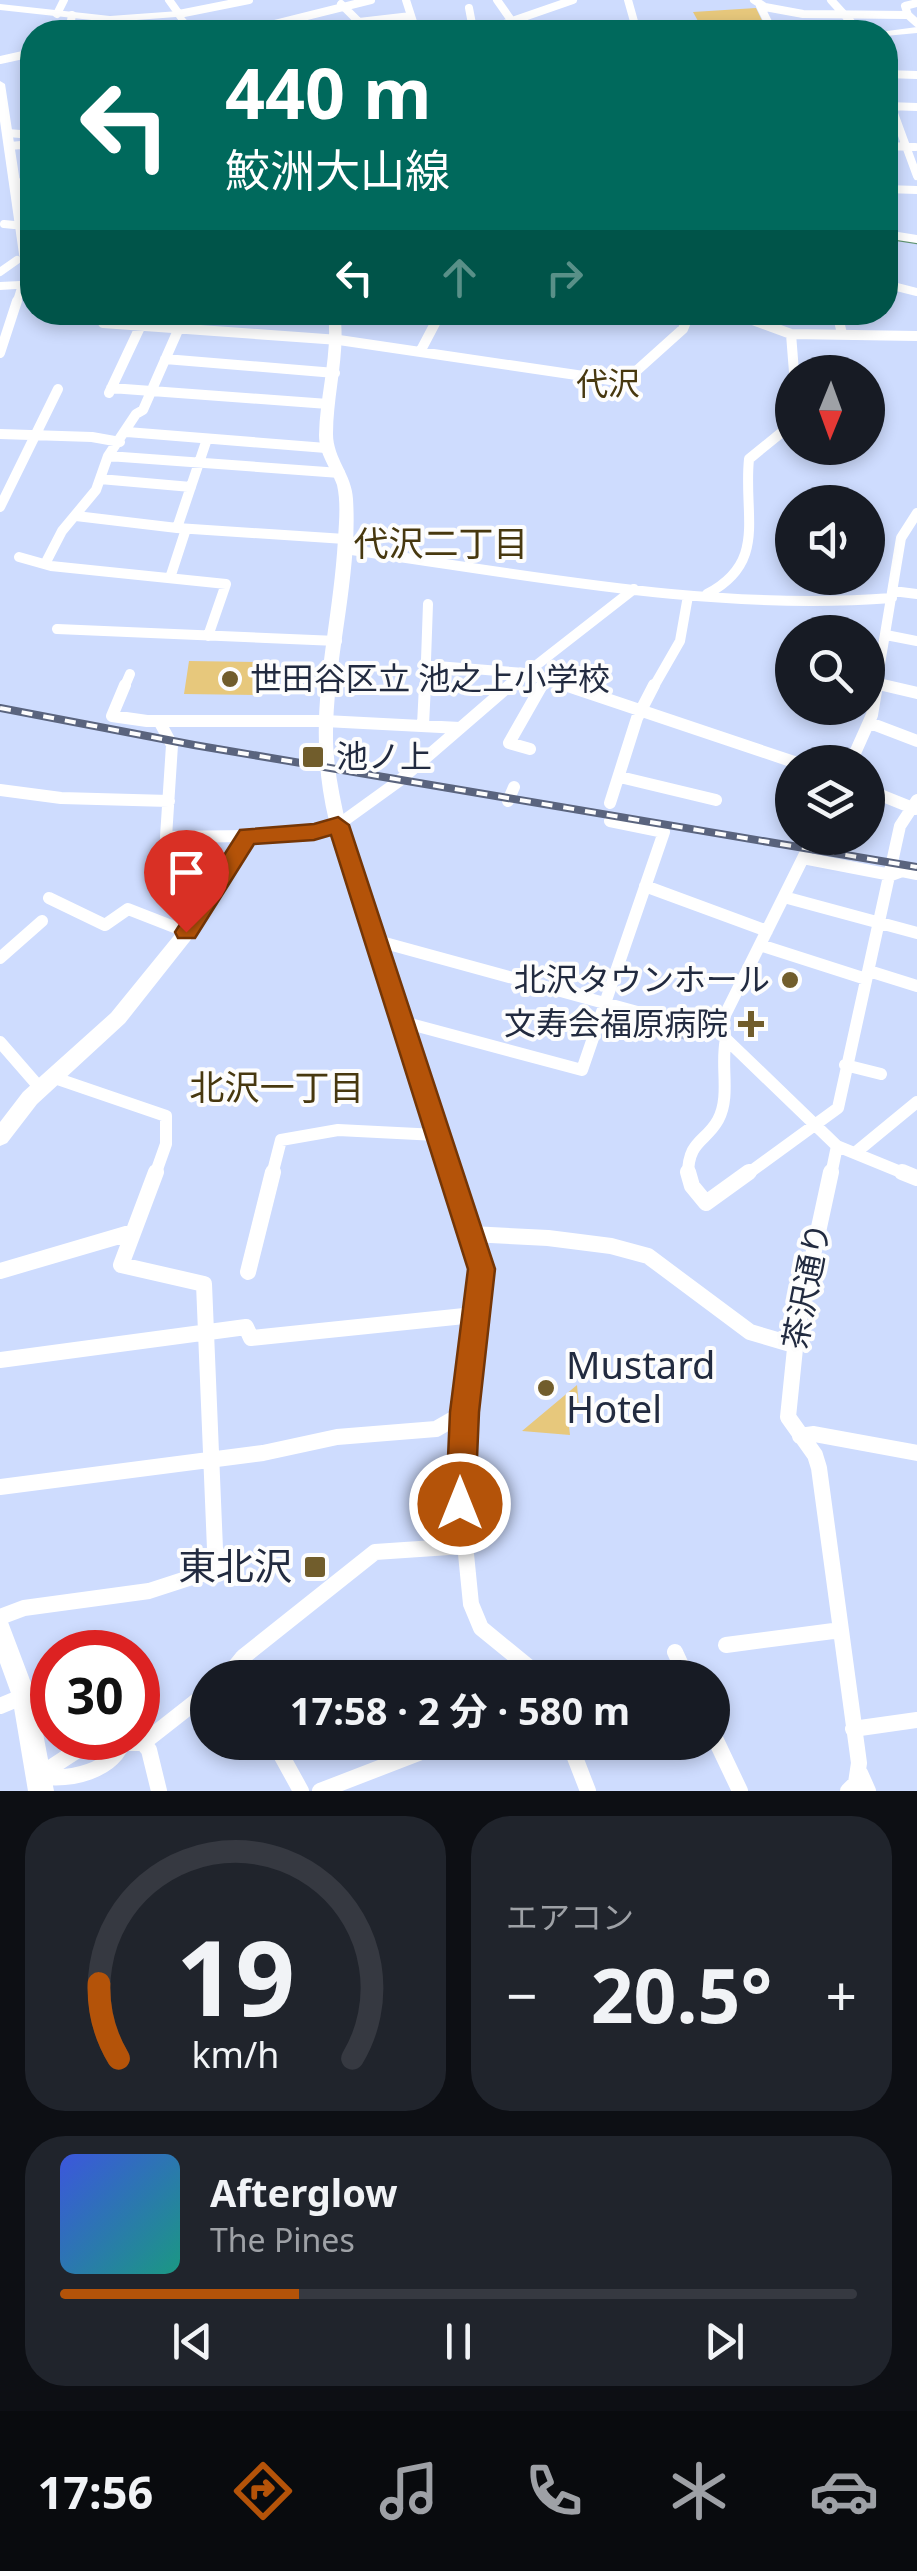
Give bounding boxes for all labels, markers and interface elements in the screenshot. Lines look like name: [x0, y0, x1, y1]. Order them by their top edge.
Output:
text: 440 m: [225, 44, 432, 140]
icon: left: [60, 60, 190, 190]
text: 鮫洲大山線: [225, 139, 450, 200]
icon: left: [327, 250, 382, 305]
icon: ahead: [432, 250, 487, 305]
icon: right: [537, 250, 592, 305]
north arrow: [775, 355, 885, 465]
map controls: [775, 355, 885, 855]
district label: 代沢: [576, 361, 640, 404]
button: sound: [775, 485, 885, 595]
district label: 代沢二丁目: [353, 519, 529, 566]
button: search: [775, 615, 885, 725]
place label: 世田谷区立 池之上小学校: [250, 656, 610, 699]
marker: 世田谷区立 池之上小学校: [219, 668, 241, 690]
place label: 池ノ上: [336, 734, 432, 777]
marker: 池ノ上: [300, 744, 326, 770]
button: layers: [775, 745, 885, 855]
pin: [144, 830, 229, 933]
icon: arrive: [159, 845, 214, 900]
place label: 北沢タウンホール: [514, 957, 770, 1000]
marker: 北沢タウンホール: [779, 969, 801, 991]
place label: 文寿会福原病院: [504, 1001, 728, 1044]
marker: 文寿会福原病院: [738, 1011, 764, 1037]
district label: 北沢一丁目: [189, 1063, 365, 1110]
street label: 茶沢通り: [772, 1219, 839, 1353]
place label: Mustard Hotel: [566, 1338, 716, 1434]
marker: Mustard Hotel: [535, 1377, 557, 1399]
position arrow: [408, 1452, 512, 1556]
place label: 東北沢: [178, 1539, 292, 1591]
marker: 東北沢: [302, 1554, 328, 1580]
speed limit sign: 30: [30, 1630, 160, 1760]
text: 17:58 · 2 分 · 580 m: [290, 1684, 630, 1736]
text: エアコン: [506, 1895, 634, 1938]
text: 19: [176, 1905, 295, 2046]
text: 20.5°: [591, 1943, 772, 2045]
text: −: [506, 1957, 537, 2032]
text: +: [826, 1957, 857, 2032]
text: km/h: [192, 2030, 279, 2078]
text: Afterglow: [210, 2166, 398, 2218]
text: The Pines: [210, 2218, 355, 2261]
icon: previous: [165, 2314, 220, 2369]
icon: pause: [431, 2314, 486, 2369]
icon: next: [697, 2314, 752, 2369]
icon: directions: [228, 2456, 298, 2526]
icon: music: [374, 2456, 444, 2526]
icon: phone: [519, 2456, 589, 2526]
icon: climate: [664, 2456, 734, 2526]
icon: car: [809, 2456, 879, 2526]
text: 17:56: [38, 2461, 153, 2522]

